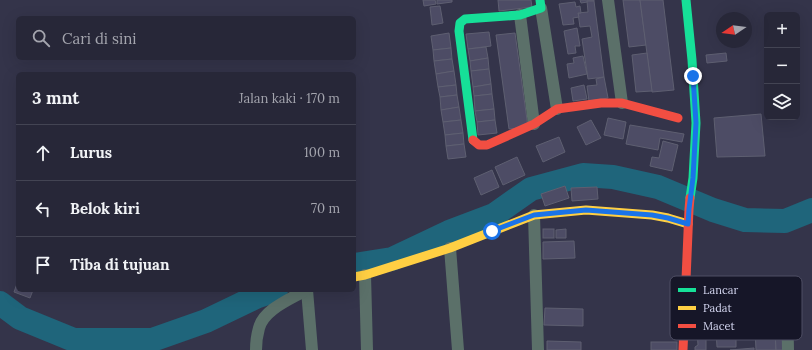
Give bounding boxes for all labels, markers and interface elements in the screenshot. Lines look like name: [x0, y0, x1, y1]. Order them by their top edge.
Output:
north arrow: [716, 12, 752, 48]
map controls: [764, 12, 800, 120]
button: +: [764, 12, 800, 48]
search box: [16, 16, 356, 60]
icon: search: [30, 27, 52, 49]
text: Cari di sini: [62, 29, 137, 48]
button: −: [764, 48, 800, 84]
route end: [684, 67, 702, 85]
button: layers: [764, 84, 800, 120]
text: 3 mnt: [32, 87, 79, 109]
text: Jalan kaki · 170 m: [239, 90, 340, 107]
icon: ahead: [32, 142, 54, 164]
text: Lurus: [70, 143, 112, 162]
text: 100 m: [304, 144, 340, 161]
icon: left: [32, 198, 54, 220]
text: Belok kiri: [70, 199, 140, 218]
text: 70 m: [311, 200, 340, 217]
route start: [483, 222, 501, 240]
icon: arrive: [32, 254, 54, 276]
text: Tiba di tujuan: [70, 255, 169, 274]
legend: [670, 276, 802, 340]
text: Lancar: [703, 283, 738, 297]
text: Padat: [703, 301, 732, 315]
text: Macet: [703, 319, 735, 333]

